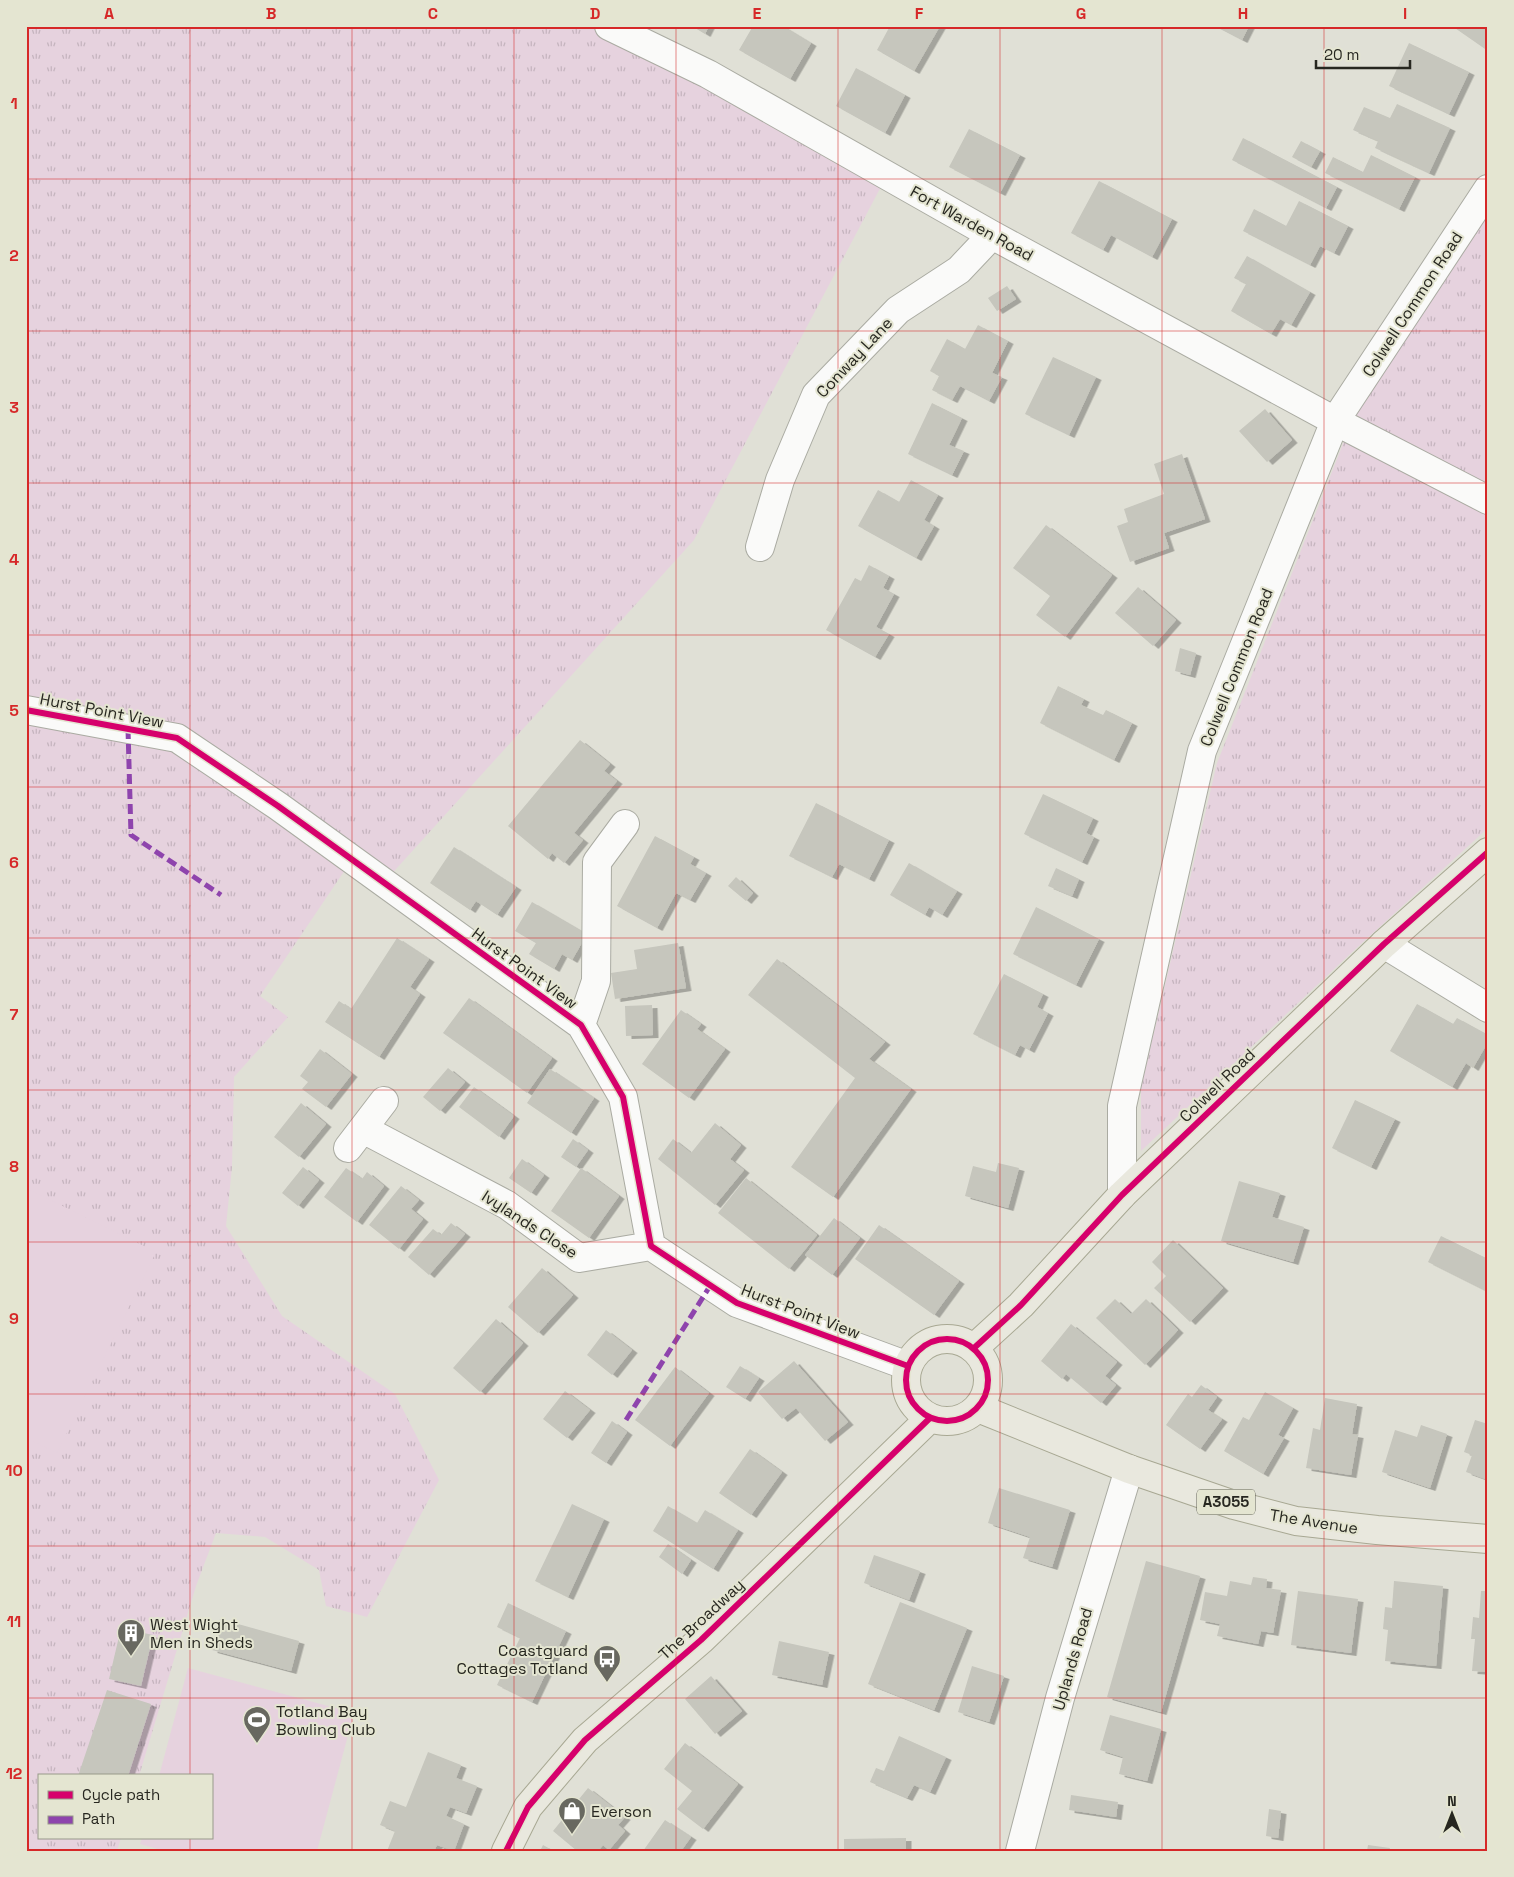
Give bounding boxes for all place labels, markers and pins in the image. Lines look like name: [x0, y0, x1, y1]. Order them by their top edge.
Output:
place label: West Wight Men in Sheds: [150, 1614, 253, 1653]
building icon: West Wight Men in Sheds: [116, 1618, 146, 1657]
place label: Coastguard Cottages Totland: [456, 1640, 588, 1679]
bus stop icon: Coastguard Cottages Totland: [592, 1644, 622, 1683]
place label: Totland Bay Bowling Club: [276, 1701, 375, 1740]
sports icon: Totland Bay Bowling Club: [242, 1705, 272, 1744]
shop icon: Everson: [557, 1796, 587, 1835]
place label: Everson: [591, 1801, 652, 1822]

